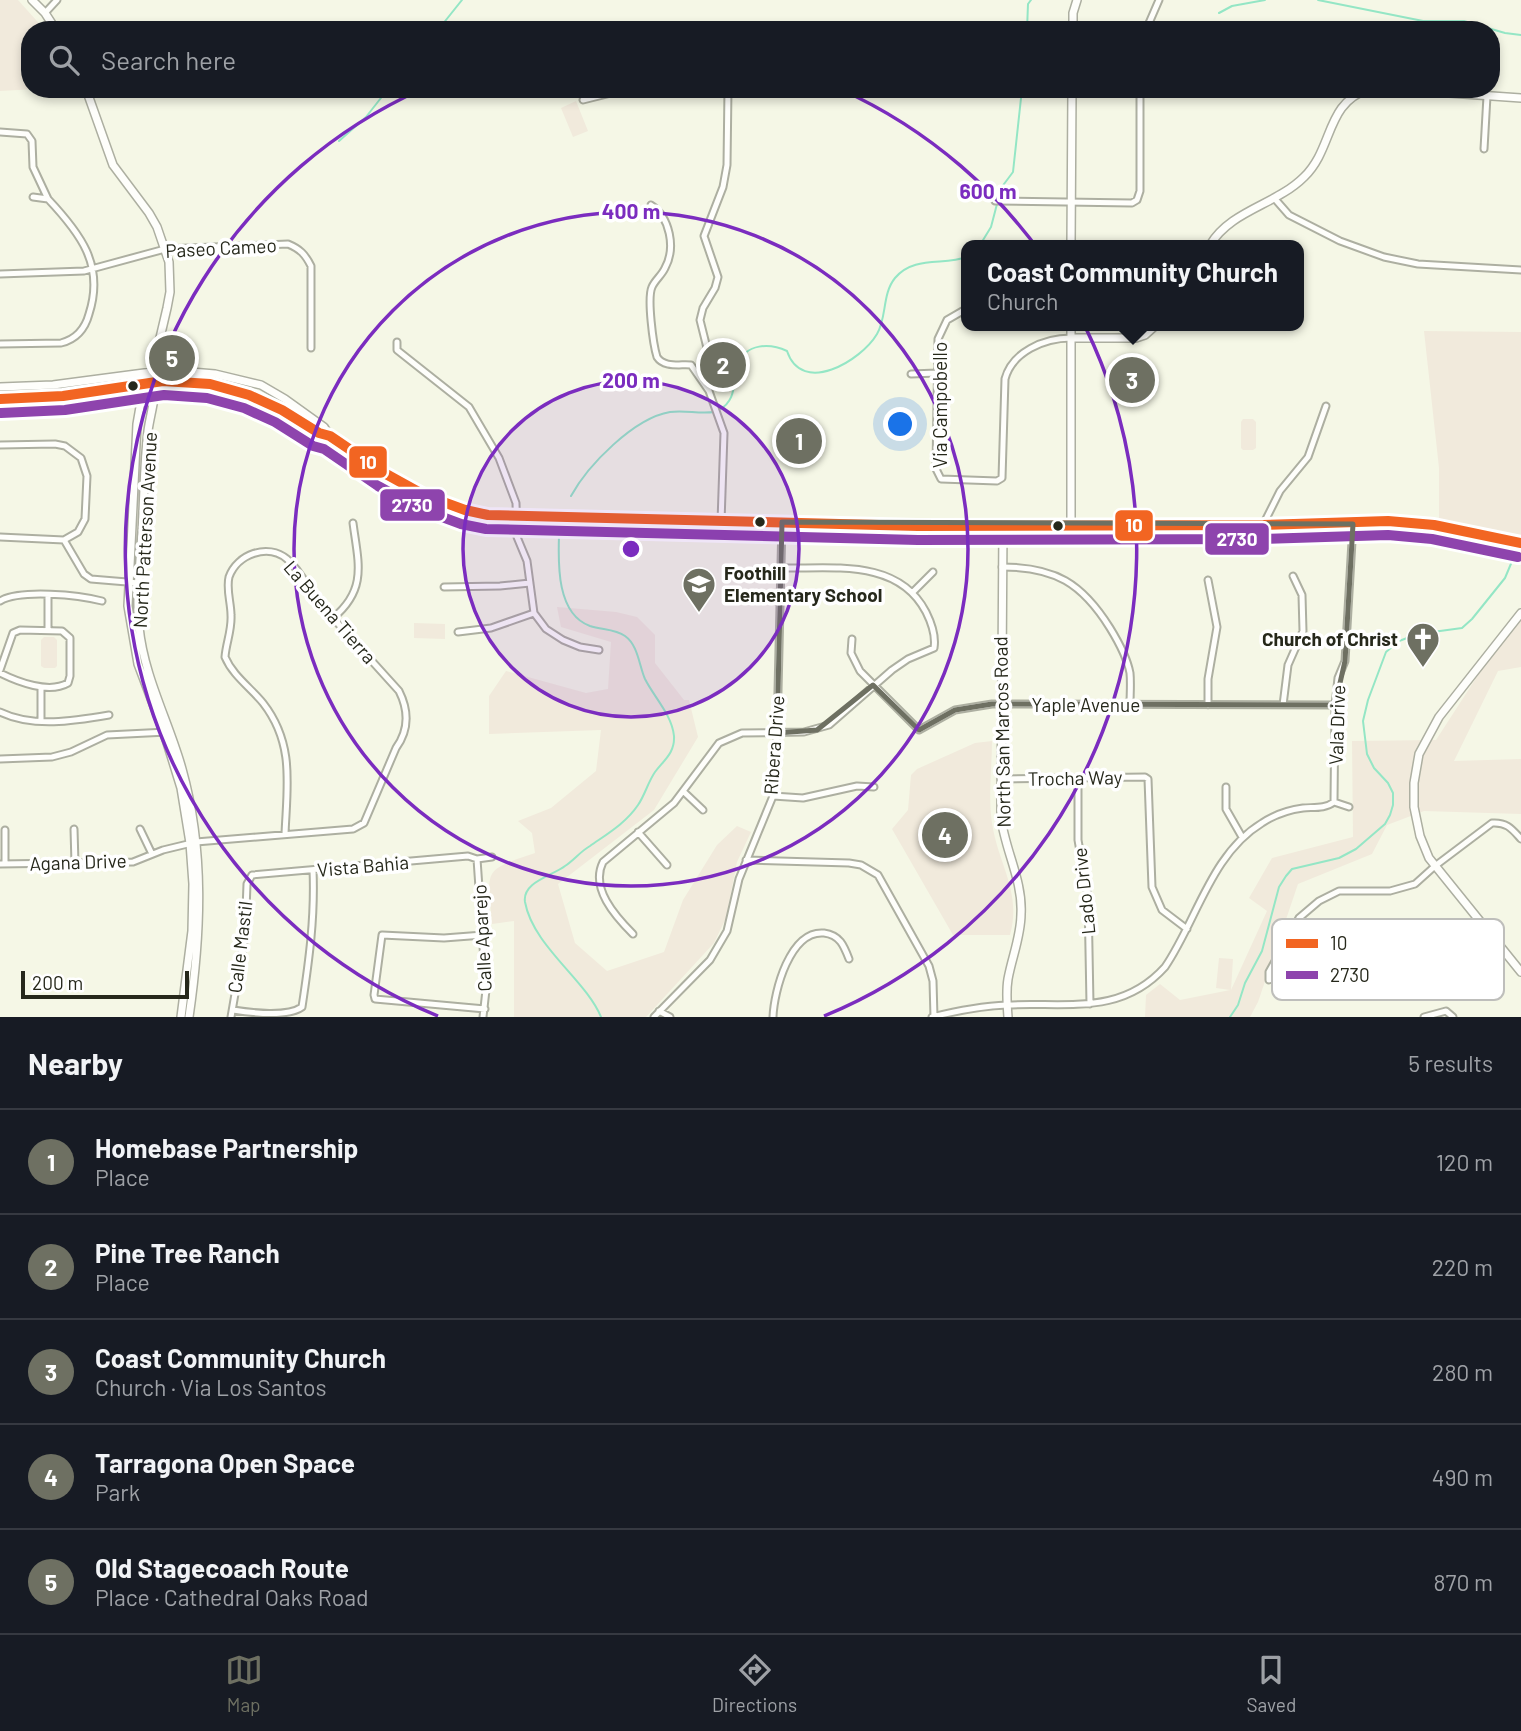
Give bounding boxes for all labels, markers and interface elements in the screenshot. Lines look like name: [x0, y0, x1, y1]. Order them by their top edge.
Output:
search box: [21, 21, 1500, 98]
icon: search: [45, 41, 83, 79]
text: Search here: [101, 44, 236, 75]
text: 600 m: [960, 178, 1016, 203]
text: 400 m: [602, 198, 660, 223]
street label: Paseo Cameo: [165, 233, 277, 262]
popup: [961, 240, 1304, 331]
text: Coast Community Church: [987, 256, 1278, 287]
text: Church: [987, 287, 1058, 315]
pin: 5: [149, 332, 195, 384]
pin: 2: [700, 339, 746, 391]
street label: Via Campobello: [928, 342, 951, 468]
pin: 3: [1109, 354, 1155, 406]
text: 200 m: [602, 367, 660, 392]
unlabelled marker: [126, 379, 140, 393]
your location: [883, 407, 917, 441]
pin: 1: [776, 415, 822, 467]
street label: North Patterson Avenue: [128, 431, 161, 629]
line badge: 10: [348, 445, 388, 479]
text: 10: [359, 450, 377, 473]
line badge: 2730: [379, 488, 446, 522]
text: 2730: [391, 493, 433, 516]
line badge: 10: [1114, 509, 1154, 542]
text: 10: [1125, 513, 1143, 536]
unlabelled marker: [753, 515, 767, 529]
unlabelled marker: [1051, 519, 1065, 533]
line badge: 2730: [1204, 522, 1270, 556]
text: 2730: [1216, 527, 1258, 550]
centre of rings: [619, 537, 643, 561]
street label: La Buena Tierra: [279, 555, 381, 668]
place label: Foothill Elementary School: [724, 561, 882, 606]
school or university icon: Foothill Elementary School: [680, 565, 718, 614]
church icon: Church of Christ: [1404, 620, 1442, 669]
place label: Church of Christ: [1262, 627, 1398, 650]
street label: North San Marcos Road: [988, 636, 1015, 828]
street label: Vala Drive: [1324, 685, 1349, 765]
street label: Yaple Avenue: [1032, 693, 1140, 716]
street label: Ribera Drive: [759, 695, 788, 795]
street label: Trocha Way: [1027, 765, 1123, 790]
pin: 4: [922, 809, 968, 861]
street label: Lado Drive: [1067, 846, 1100, 936]
street label: Agana Drive: [29, 848, 127, 875]
street label: Vista Bahia: [316, 850, 410, 881]
street label: Calle Aparejo: [467, 884, 496, 992]
street label: Calle Mastil: [222, 900, 257, 994]
legend: [1272, 919, 1504, 1000]
text: 10: [1330, 931, 1347, 954]
text: 2730: [1330, 963, 1370, 986]
scale bar: [21, 968, 189, 1000]
text: 200 m: [32, 971, 83, 994]
text: Nearby: [28, 1045, 123, 1081]
text: 5 results: [1408, 1049, 1493, 1077]
text: Homebase Partnership: [95, 1132, 358, 1163]
text: 1: [47, 1148, 55, 1176]
text: 120 m: [1436, 1148, 1493, 1176]
text: Place: [95, 1163, 150, 1191]
text: Pine Tree Ranch: [95, 1237, 280, 1268]
text: 2: [45, 1253, 57, 1281]
text: 220 m: [1432, 1253, 1493, 1281]
text: Place: [95, 1268, 150, 1296]
text: Coast Community Church: [95, 1342, 386, 1373]
text: 3: [45, 1358, 57, 1386]
text: 280 m: [1432, 1358, 1493, 1386]
text: Church · Via Los Santos: [95, 1373, 327, 1401]
text: Tarragona Open Space: [95, 1447, 355, 1478]
text: 4: [44, 1463, 58, 1491]
text: 490 m: [1432, 1463, 1493, 1491]
text: Park: [95, 1478, 140, 1506]
text: Old Stagecoach Route: [95, 1552, 349, 1583]
text: 5: [45, 1568, 57, 1596]
text: 870 m: [1434, 1568, 1493, 1596]
text: Place · Cathedral Oaks Road: [95, 1583, 369, 1611]
tab: Map: [225, 1651, 263, 1716]
tab: Directions: [712, 1651, 797, 1716]
tab: Saved: [1246, 1651, 1296, 1716]

